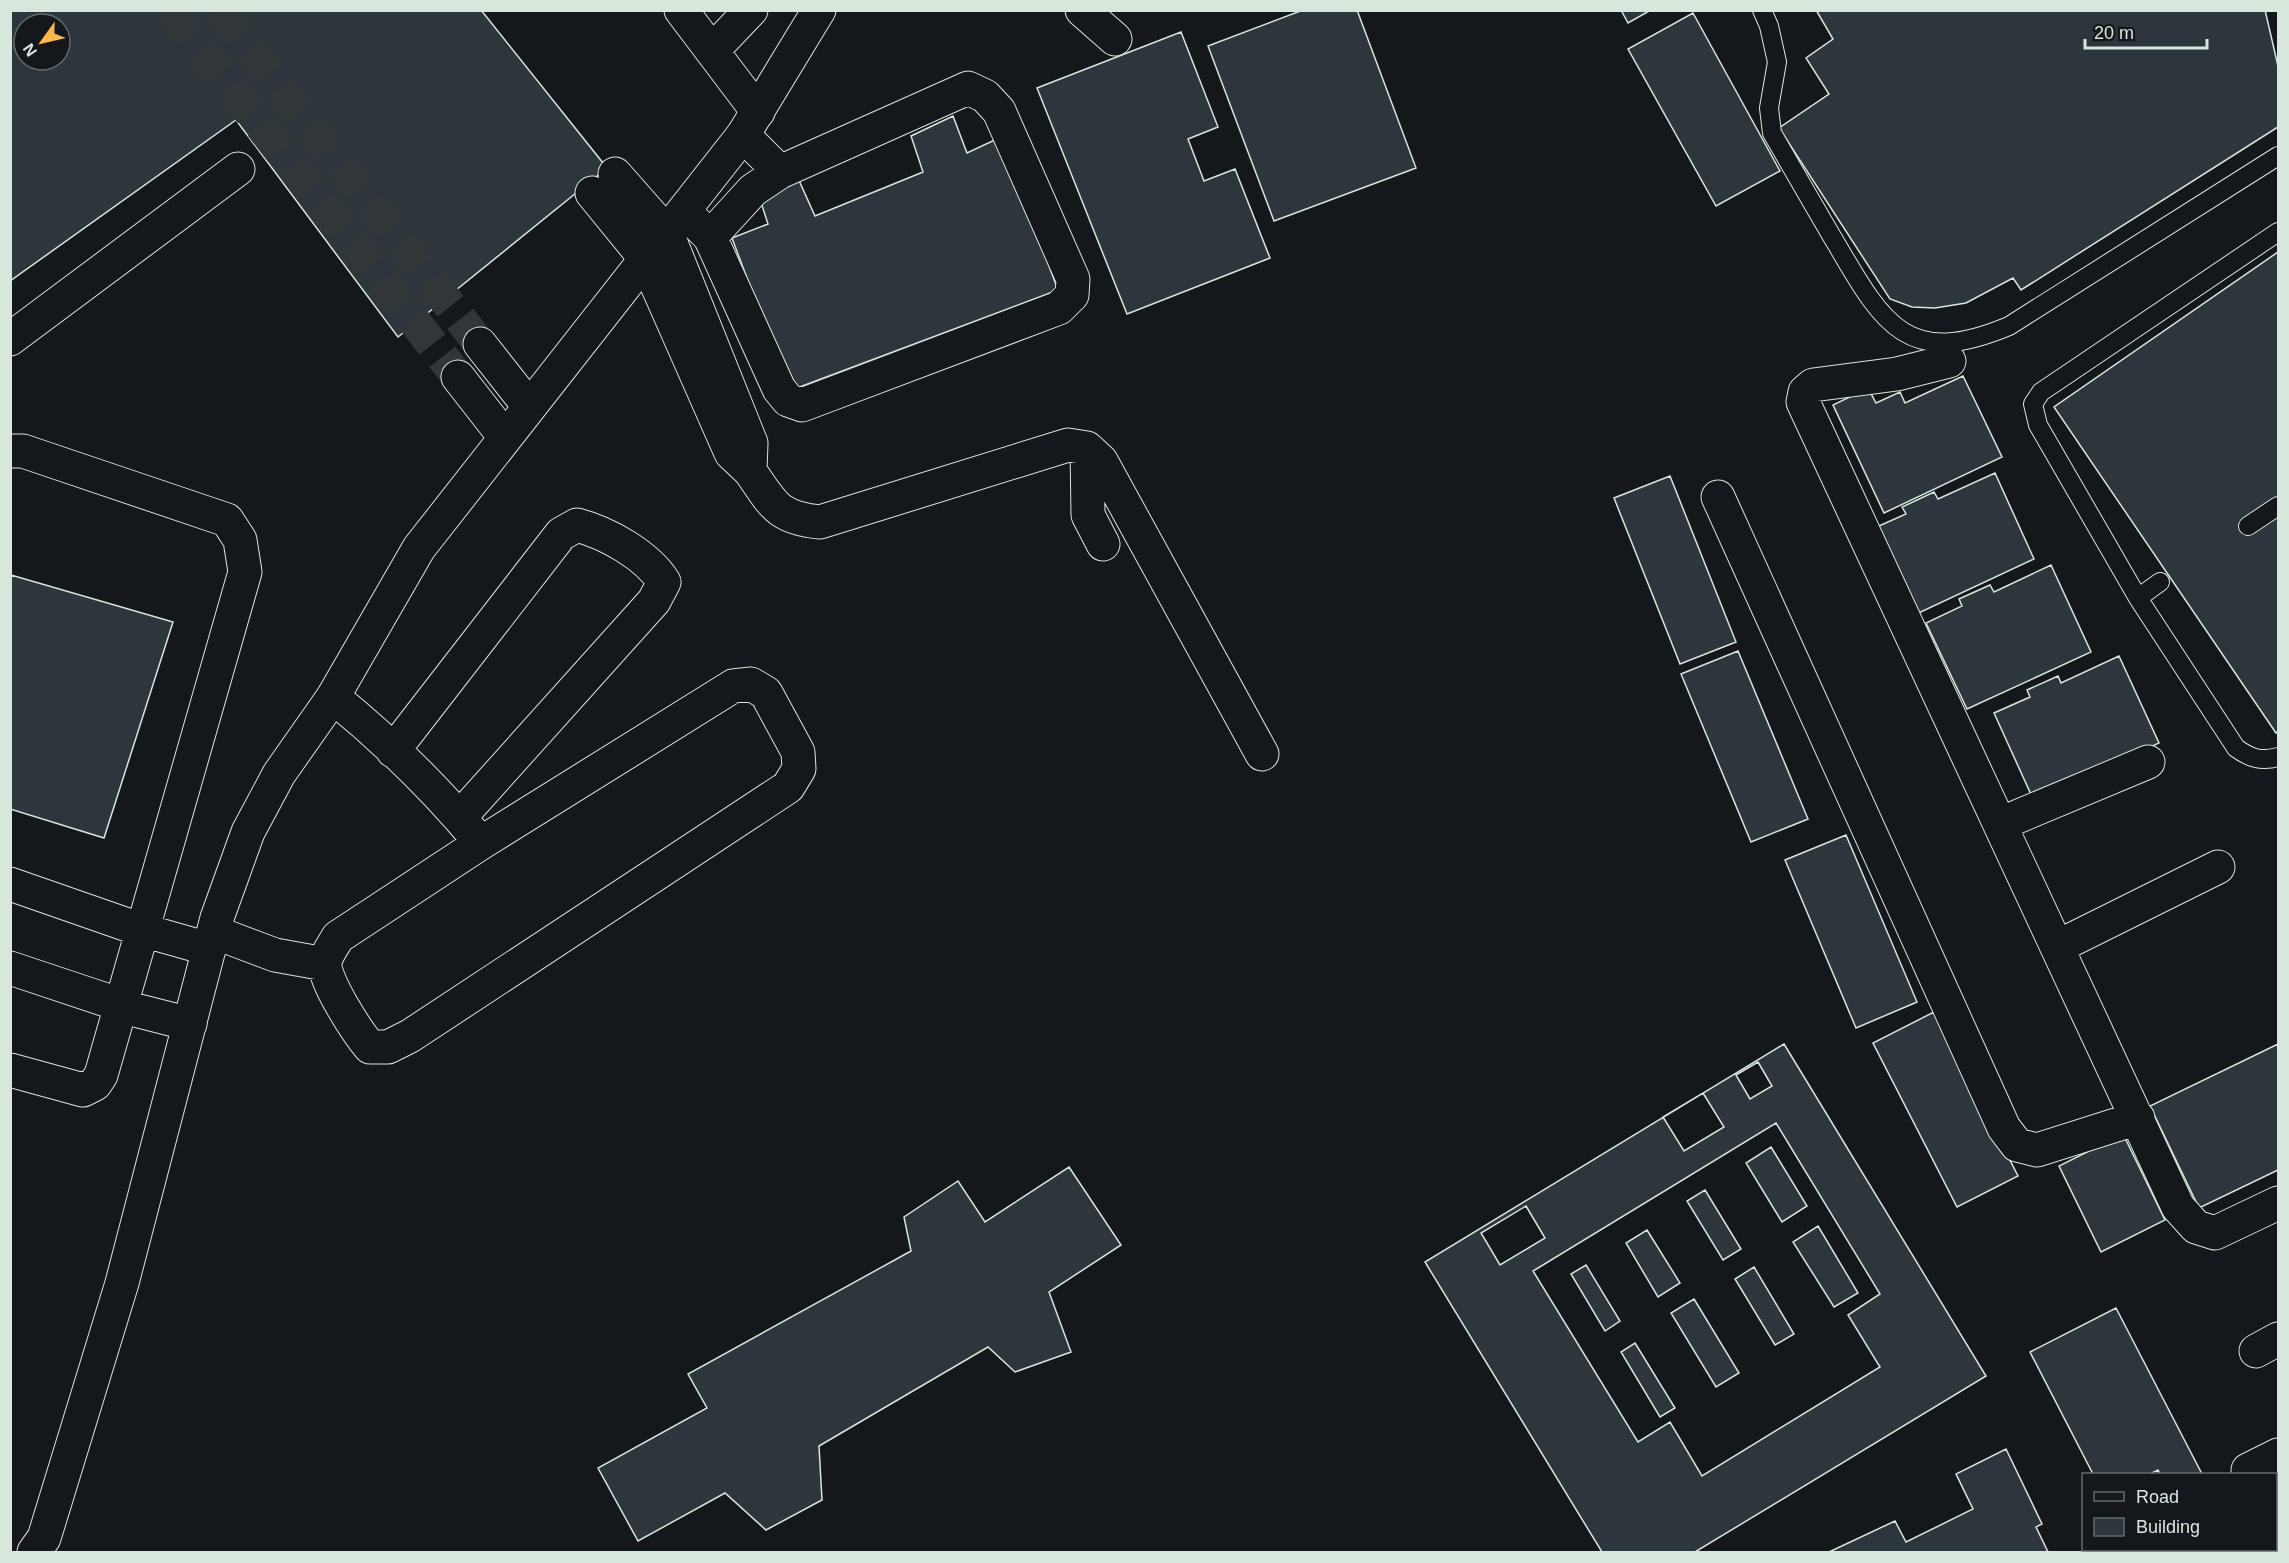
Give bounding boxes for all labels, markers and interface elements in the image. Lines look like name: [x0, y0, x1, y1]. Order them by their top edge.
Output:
north arrow: [12, 12, 72, 72]
scale bar: [2085, 12, 2206, 50]
text: 20 m: [2094, 23, 2134, 43]
text: N: [20, 41, 40, 60]
legend: [2082, 1473, 2277, 1551]
text: Road: [2136, 1487, 2179, 1507]
text: Building: [2136, 1517, 2200, 1537]

